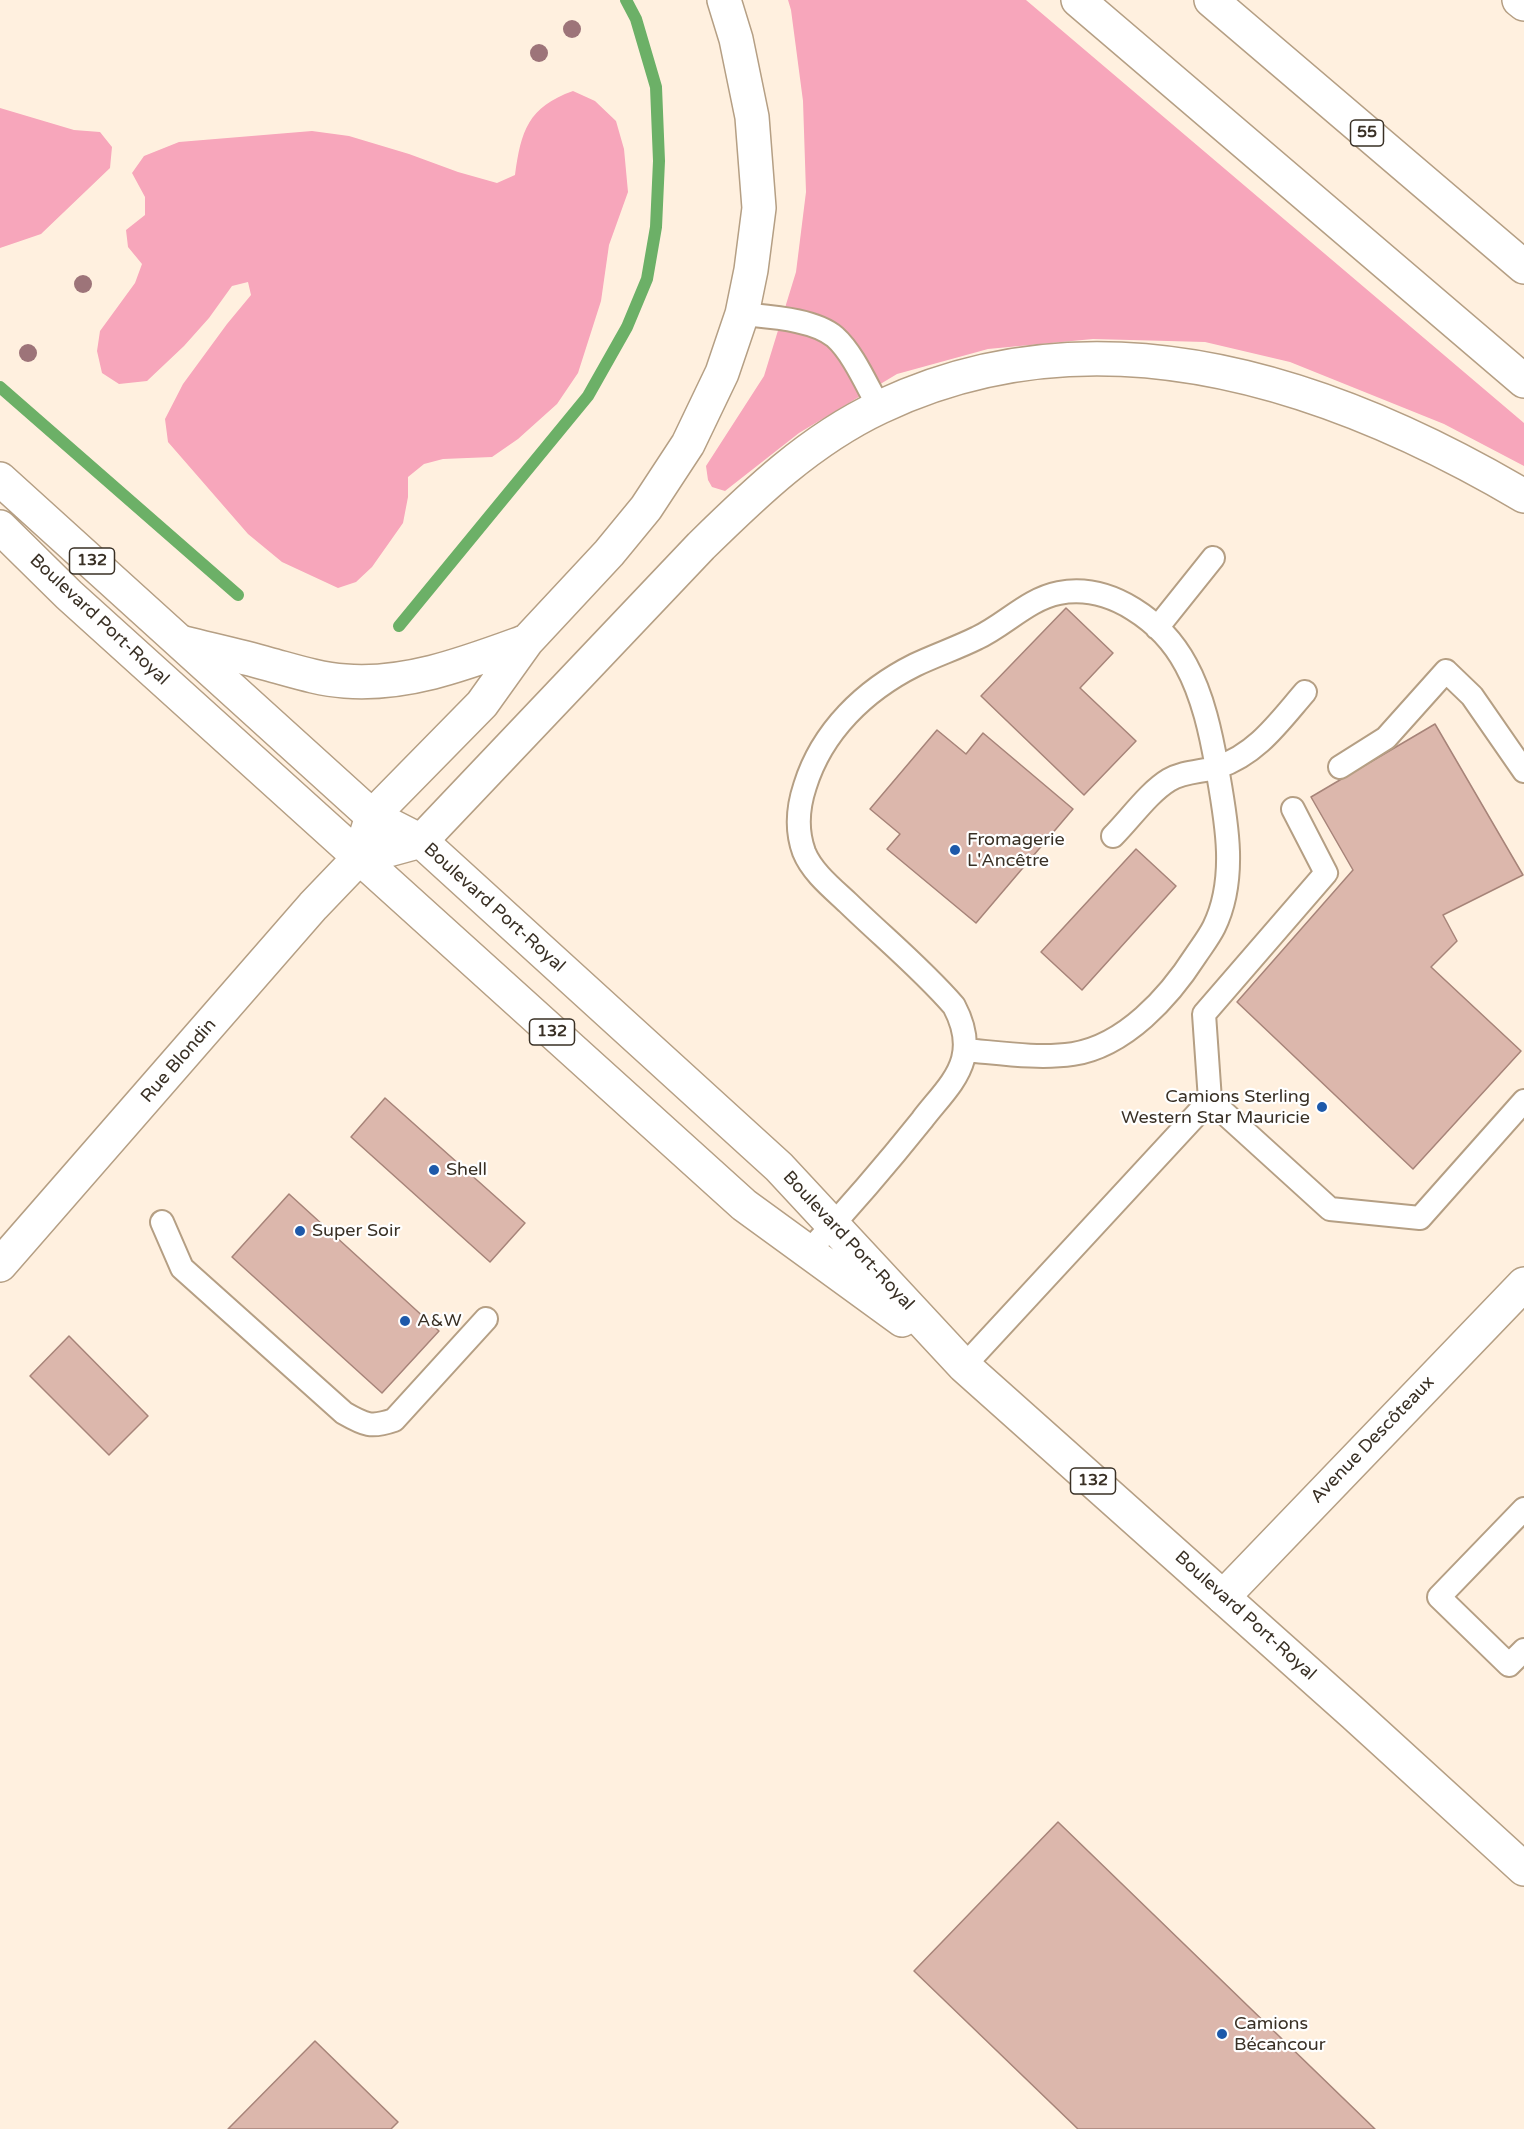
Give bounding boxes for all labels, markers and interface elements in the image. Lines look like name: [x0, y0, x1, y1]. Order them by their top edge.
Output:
road number: 55: [1350, 120, 1384, 146]
road number: 132: [70, 548, 115, 574]
street label: Boulevard Port-Royal: [25, 550, 173, 690]
place label: Fromagerie L'Ancêtre: [967, 829, 1065, 872]
street label: Boulevard Port-Royal: [419, 839, 569, 977]
marker: Fromagerie L'Ancêtre: [948, 843, 962, 857]
street label: Rue Blondin: [137, 1015, 221, 1107]
road number: 132: [530, 1019, 574, 1045]
place label: Camions Sterling Western Star Mauricie: [1121, 1086, 1310, 1128]
marker: Camions Sterling Western Star Mauricie: [1315, 1100, 1329, 1114]
place label: Shell: [446, 1159, 487, 1181]
marker: Shell: [427, 1163, 441, 1177]
street label: Boulevard Port-Royal: [778, 1167, 918, 1315]
place label: Super Soir: [312, 1220, 400, 1242]
marker: Super Soir: [293, 1224, 307, 1238]
place label: A&W: [417, 1310, 462, 1332]
marker: A&W: [398, 1314, 412, 1328]
street label: Avenue Descôteaux: [1307, 1372, 1439, 1508]
road number: 132: [1070, 1468, 1116, 1494]
street label: Boulevard Port-Royal: [1170, 1547, 1320, 1685]
place label: Camions Bécancour: [1234, 2013, 1326, 2056]
marker: Camions Bécancour: [1215, 2027, 1229, 2041]

